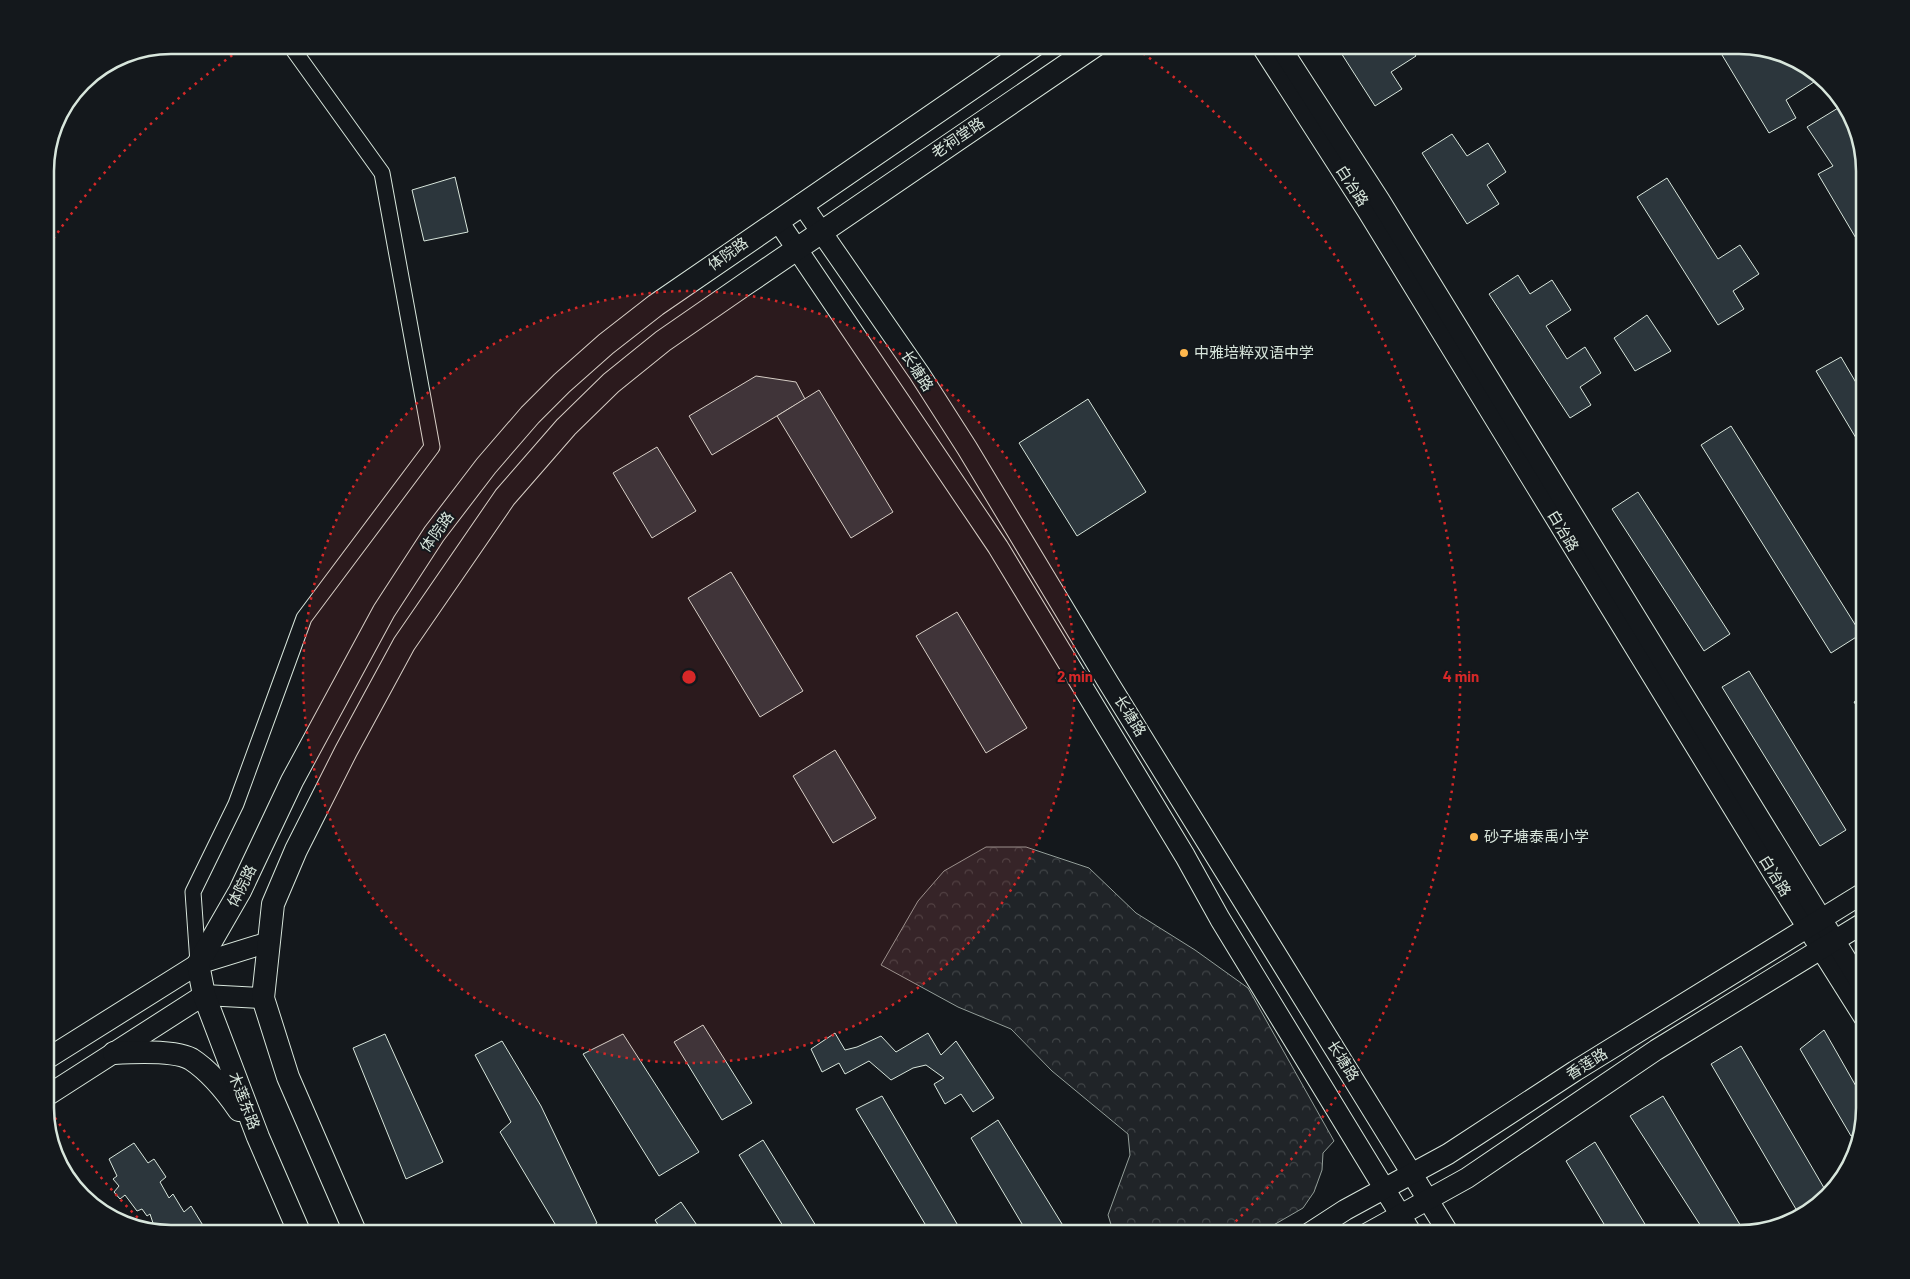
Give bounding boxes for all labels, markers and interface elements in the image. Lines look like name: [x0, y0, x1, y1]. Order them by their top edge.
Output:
street label: 老祠堂路: [928, 113, 987, 161]
street label: 白冶路: [1333, 162, 1373, 209]
street label: 体院路: [704, 233, 751, 273]
place label: 中雅培粹双语中学: [1194, 343, 1314, 361]
street label: 长塘路: [898, 347, 938, 394]
marker: 中雅培粹双语中学: [1178, 347, 1190, 359]
street label: 白冶路: [1545, 507, 1583, 554]
street label: 体院路: [416, 508, 457, 555]
text: 2 min: [1057, 667, 1093, 685]
text: 4 min: [1443, 667, 1479, 685]
centre of rings: [680, 668, 698, 686]
street label: 长塘路: [1111, 692, 1150, 739]
place label: 砂子塘泰禹小学: [1484, 827, 1589, 845]
marker: 砂子塘泰禹小学: [1468, 831, 1480, 843]
street label: 白冶路: [1756, 852, 1795, 899]
street label: 体院路: [223, 861, 259, 910]
street label: 长塘路: [1324, 1037, 1363, 1084]
street label: 香莲路: [1563, 1044, 1610, 1083]
street label: 木莲东路: [226, 1069, 264, 1132]

